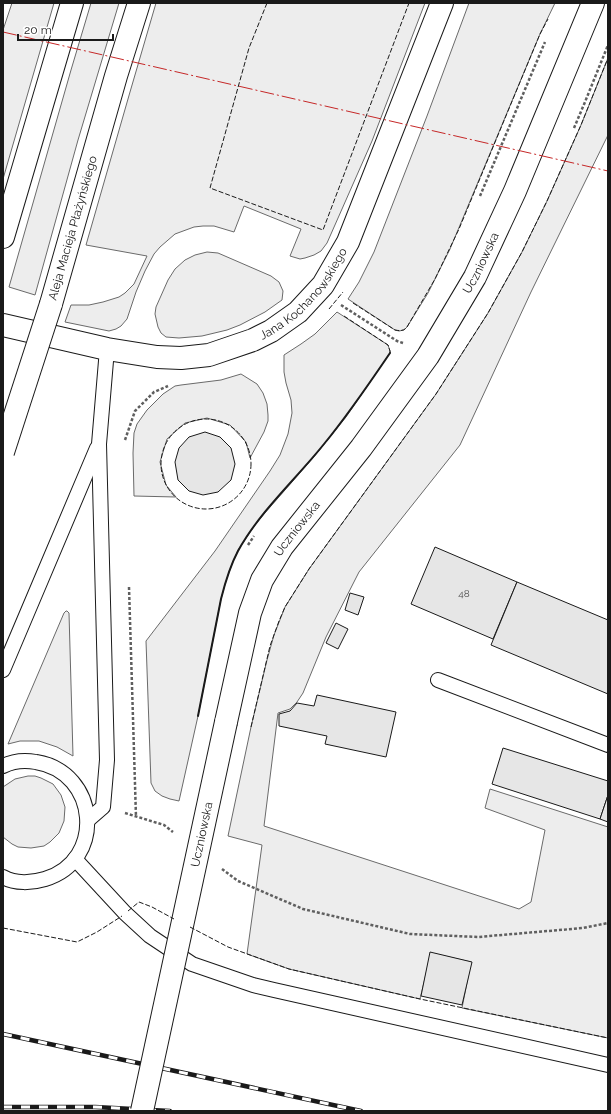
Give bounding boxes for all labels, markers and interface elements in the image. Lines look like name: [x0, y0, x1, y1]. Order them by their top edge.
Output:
scale bar: [18, 16, 113, 42]
text: 20 m: [24, 23, 52, 37]
street label: Aleja Macieja Płażyńskiego: [45, 154, 100, 302]
street label: Uczniowska: [460, 230, 502, 296]
street label: Jana Kochanowskiego: [257, 245, 350, 343]
street label: Uczniowska: [271, 498, 323, 559]
house number: 48: [458, 588, 470, 599]
street label: Uczniowska: [188, 800, 216, 868]

